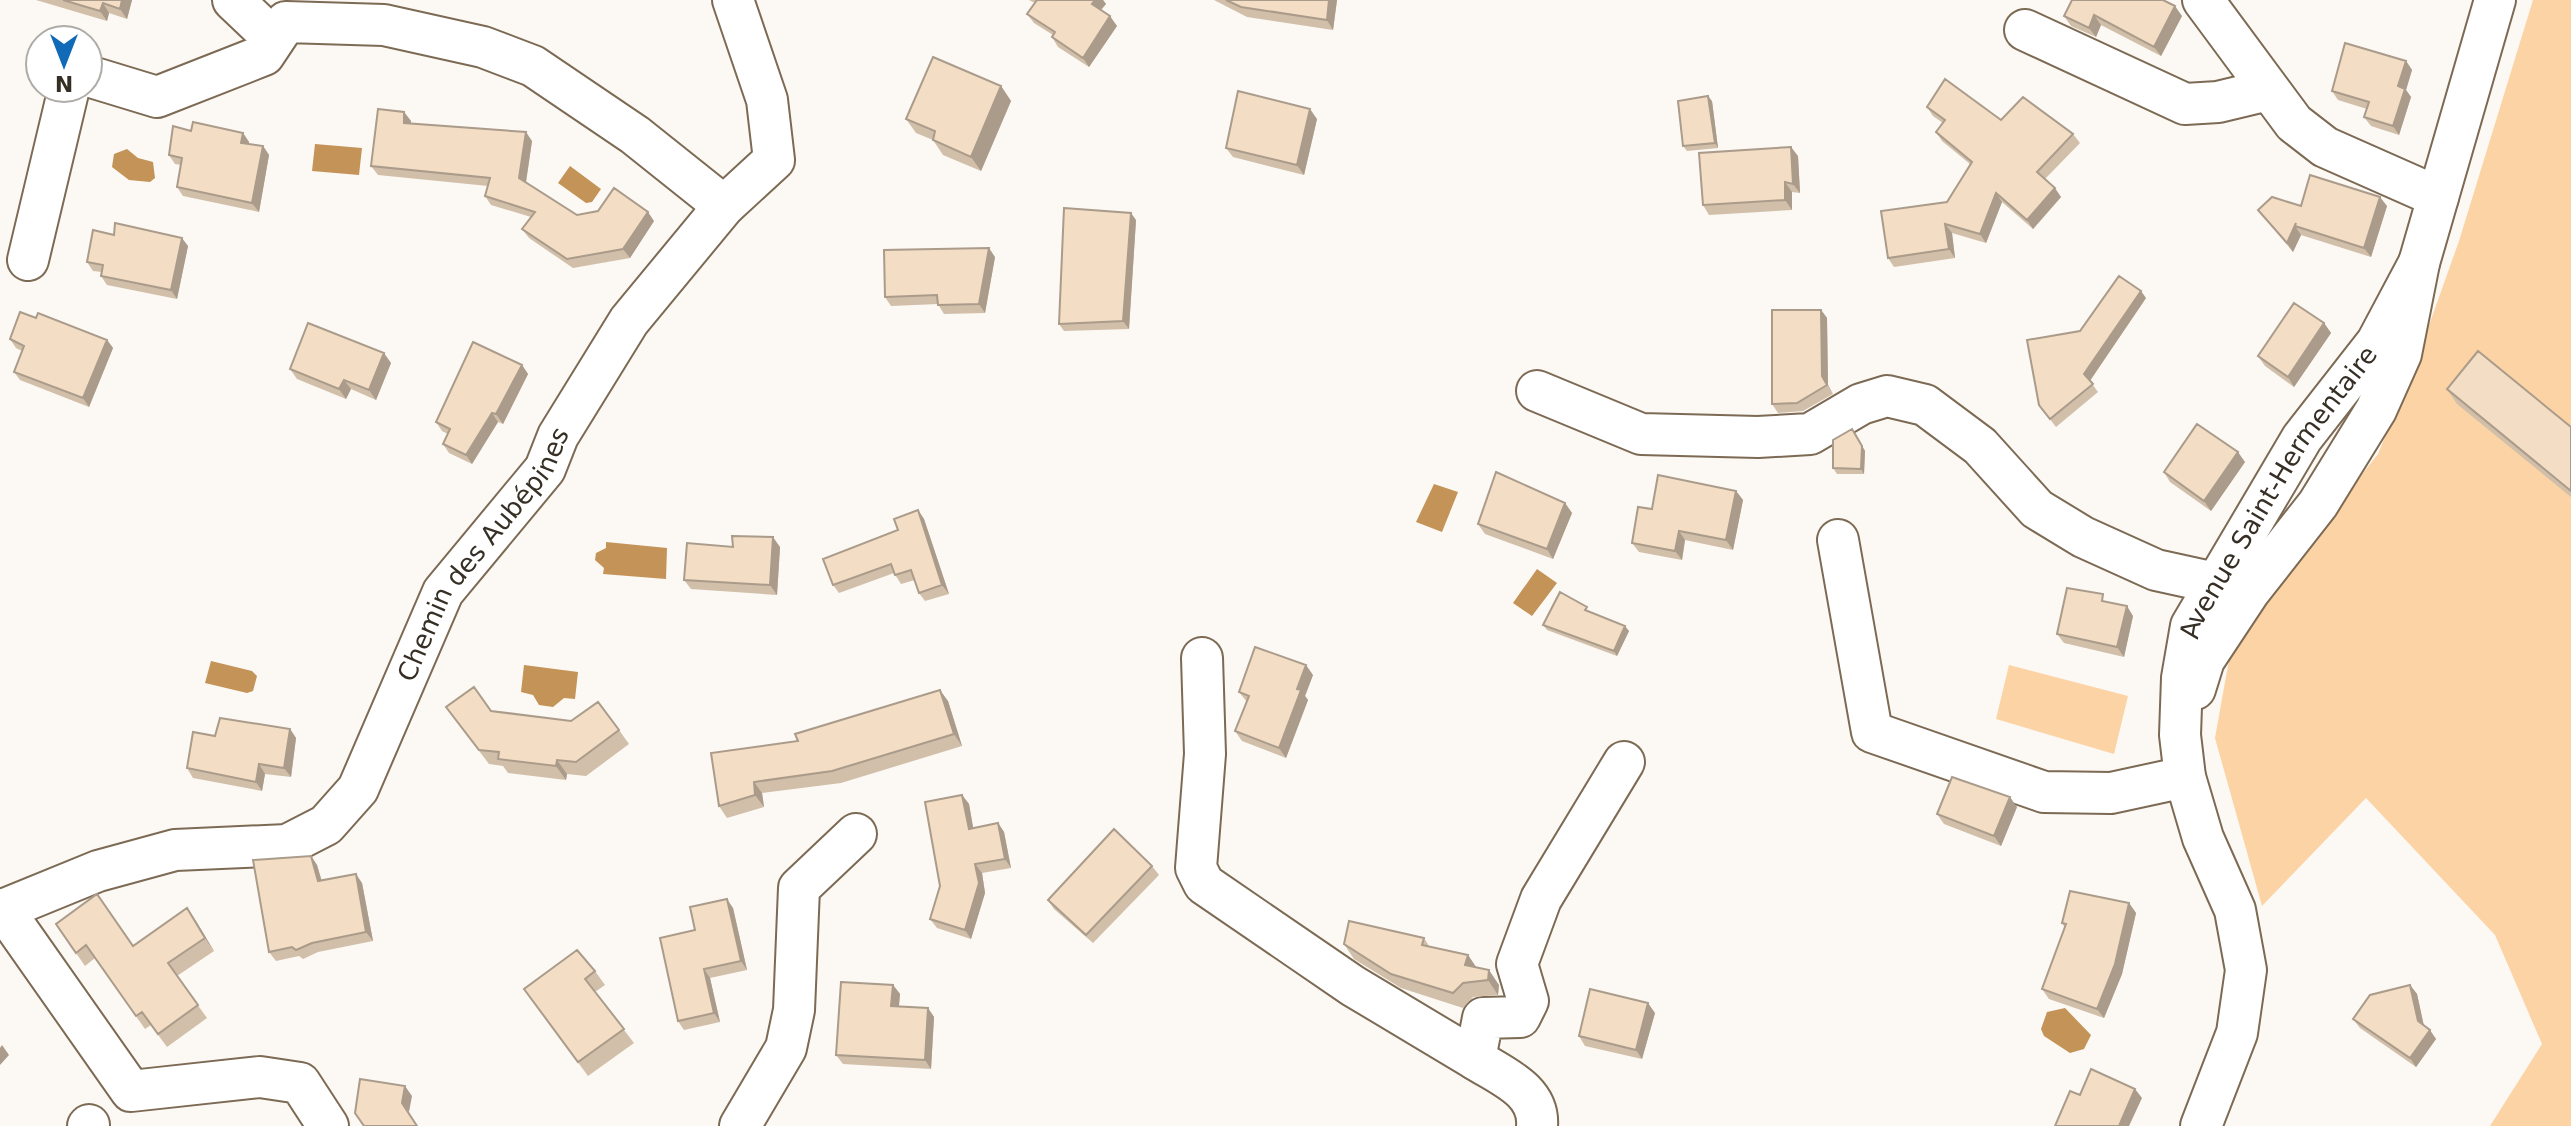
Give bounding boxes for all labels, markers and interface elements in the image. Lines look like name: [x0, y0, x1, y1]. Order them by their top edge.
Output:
north arrow: [24, 24, 104, 104]
text: N: [55, 71, 73, 96]
street label: Avenue Saint-Hermentaire: [2174, 340, 2383, 641]
street label: Chemin des Aubépines: [391, 421, 575, 686]

